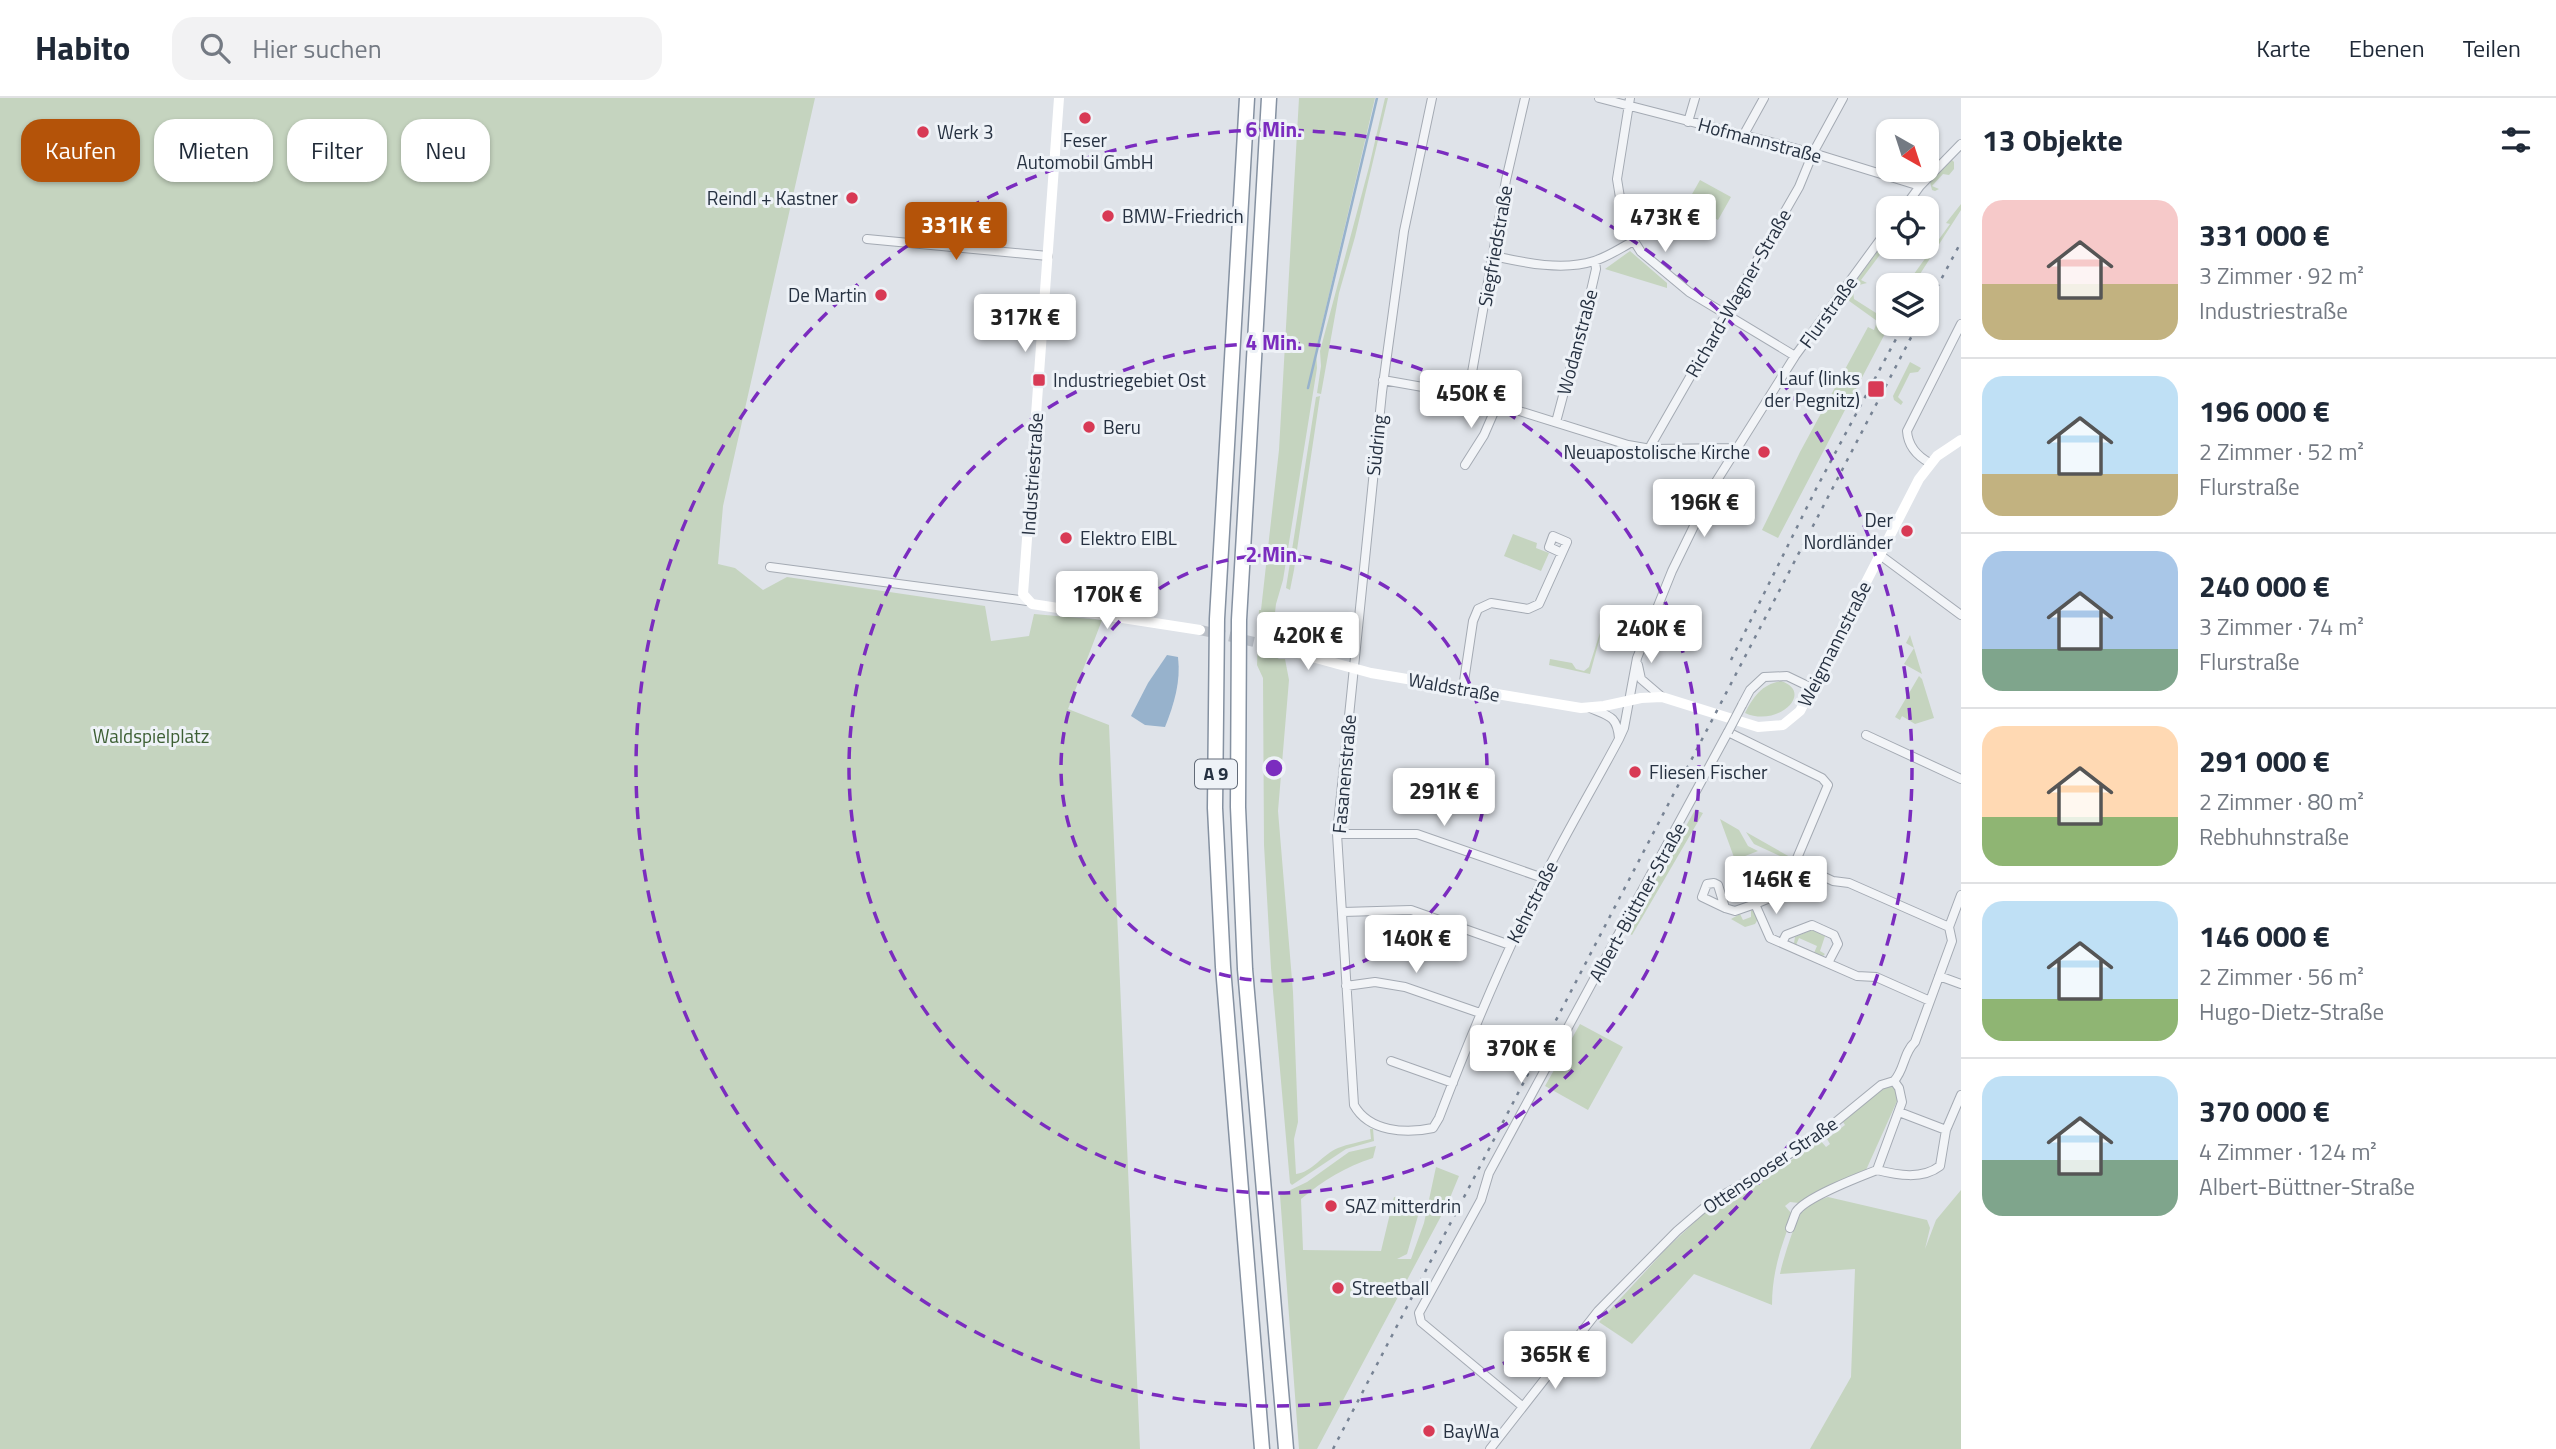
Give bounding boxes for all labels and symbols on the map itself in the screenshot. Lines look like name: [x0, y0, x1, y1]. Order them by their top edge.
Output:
street label: Hofmannstraße: [1695, 109, 1825, 170]
marker: Feser Automobil GmbH: [1077, 110, 1093, 126]
text: 6 Min.: [1246, 113, 1302, 145]
place label: Werk 3: [937, 117, 994, 146]
north arrow: [1876, 119, 1939, 182]
marker: Werk 3: [915, 124, 931, 140]
place label: Feser Automobil GmbH: [1016, 125, 1154, 176]
place label: Reindl + Kastner: [707, 183, 838, 212]
street label: Siegfriedstraße: [1470, 183, 1519, 309]
marker: Reindl + Kastner: [844, 190, 860, 206]
pin: 473K €: [1608, 194, 1722, 254]
place label: BMW-Friedrich: [1122, 201, 1244, 230]
pin: 331K €: [899, 202, 1013, 262]
street label: Richard-Wagner-Straße: [1677, 203, 1798, 383]
marker: BMW-Friedrich: [1100, 208, 1116, 224]
street label: Flurstraße: [1791, 270, 1864, 354]
place label: De Martin: [788, 280, 867, 309]
street label: Wodanstraße: [1548, 286, 1605, 398]
marker: De Martin: [873, 287, 889, 303]
pin: 317K €: [968, 294, 1082, 354]
text: 4 Min.: [1246, 326, 1302, 358]
place label: Lauf (links der Pegnitz): [1764, 363, 1860, 414]
place label: Industriegebiet Ost: [1053, 365, 1206, 394]
pin: 450K €: [1414, 370, 1528, 430]
marker: Industriegebiet Ost: [1031, 372, 1047, 388]
marker: Lauf (links der Pegnitz): [1866, 379, 1886, 399]
street label: Industriestraße: [1013, 412, 1050, 536]
place label: Beru: [1103, 412, 1141, 441]
street label: Südring: [1358, 413, 1393, 477]
marker: Beru: [1081, 419, 1097, 435]
place label: Neuapostolische Kirche: [1563, 437, 1750, 466]
marker: Neuapostolische Kirche: [1756, 444, 1772, 460]
pin: 196K €: [1647, 480, 1761, 539]
place label: Der Nordländer: [1804, 505, 1893, 556]
place label: Elektro EIBL: [1080, 523, 1177, 552]
marker: Der Nordländer: [1899, 523, 1915, 539]
marker: Elektro EIBL: [1058, 530, 1074, 546]
text: 2 Min.: [1246, 538, 1302, 570]
pin: 170K €: [1050, 572, 1164, 631]
street label: Weigmannstraße: [1789, 576, 1878, 712]
pin: 240K €: [1594, 606, 1708, 665]
pin: 420K €: [1251, 612, 1365, 672]
street label: Waldstraße: [1406, 664, 1502, 709]
street label: Fasanenstraße: [1324, 713, 1363, 835]
park label: Waldspielplatz: [93, 721, 209, 750]
centre of rings: [1262, 756, 1286, 780]
place label: Fliesen Fischer: [1649, 757, 1768, 786]
road number: A 9: [1195, 760, 1237, 788]
marker: Fliesen Fischer: [1627, 764, 1643, 780]
pin: 291K €: [1387, 768, 1501, 828]
street label: Albert-Büttner-Straße: [1581, 817, 1692, 987]
street label: Kehrstraße: [1498, 856, 1565, 948]
pin: 146K €: [1719, 856, 1833, 916]
pin: 140K €: [1359, 916, 1473, 975]
pin: 370K €: [1464, 1026, 1578, 1085]
street label: Ottensooser Straße: [1696, 1109, 1843, 1221]
place label: SAZ mitterdrin: [1345, 1191, 1461, 1220]
marker: SAZ mitterdrin: [1323, 1198, 1339, 1214]
place label: Streetball: [1352, 1273, 1429, 1302]
marker: Streetball: [1330, 1280, 1346, 1296]
pin: 365K €: [1498, 1332, 1612, 1391]
place label: BayWa: [1443, 1416, 1500, 1445]
marker: BayWa: [1421, 1423, 1437, 1439]

